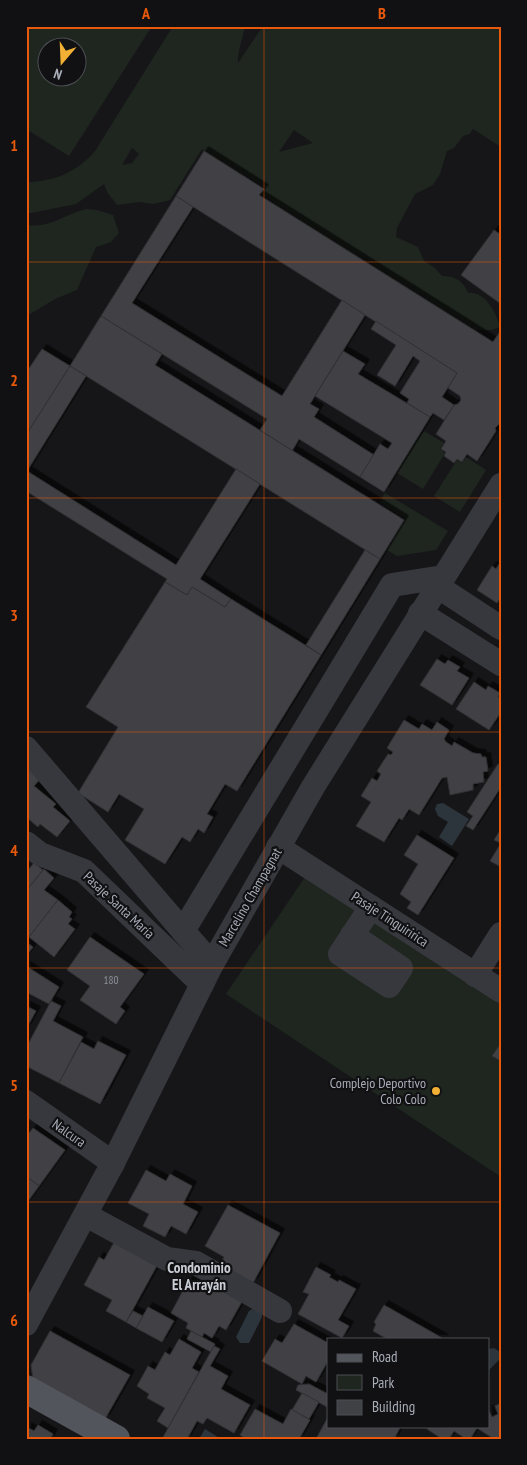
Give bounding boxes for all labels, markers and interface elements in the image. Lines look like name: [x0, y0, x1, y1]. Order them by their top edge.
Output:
text: A: [141, 3, 151, 23]
text: B: [378, 3, 386, 23]
north arrow: [38, 38, 88, 88]
text: N: [51, 65, 64, 84]
text: 1: [10, 135, 18, 155]
text: 2: [10, 370, 18, 390]
text: 3: [10, 605, 18, 625]
text: 4: [10, 840, 18, 860]
street label: Marcelino Champagnat: [214, 844, 286, 950]
street label: Pasaje Santa María: [80, 867, 158, 943]
street label: Pasaje Tinguiririca: [348, 887, 432, 951]
house number: 180: [104, 973, 118, 987]
place label: Complejo Deportivo Colo Colo: [330, 1074, 426, 1108]
text: 5: [10, 1075, 18, 1095]
marker: Complejo Deportivo Colo Colo: [430, 1085, 442, 1097]
street label: Nalcura: [49, 1115, 89, 1151]
district label: Condominio El Arrayán: [167, 1258, 231, 1294]
text: 6: [10, 1310, 18, 1330]
legend: [327, 1338, 490, 1428]
text: Road: [372, 1347, 398, 1366]
text: Park: [372, 1373, 394, 1392]
text: Building: [372, 1397, 415, 1416]

